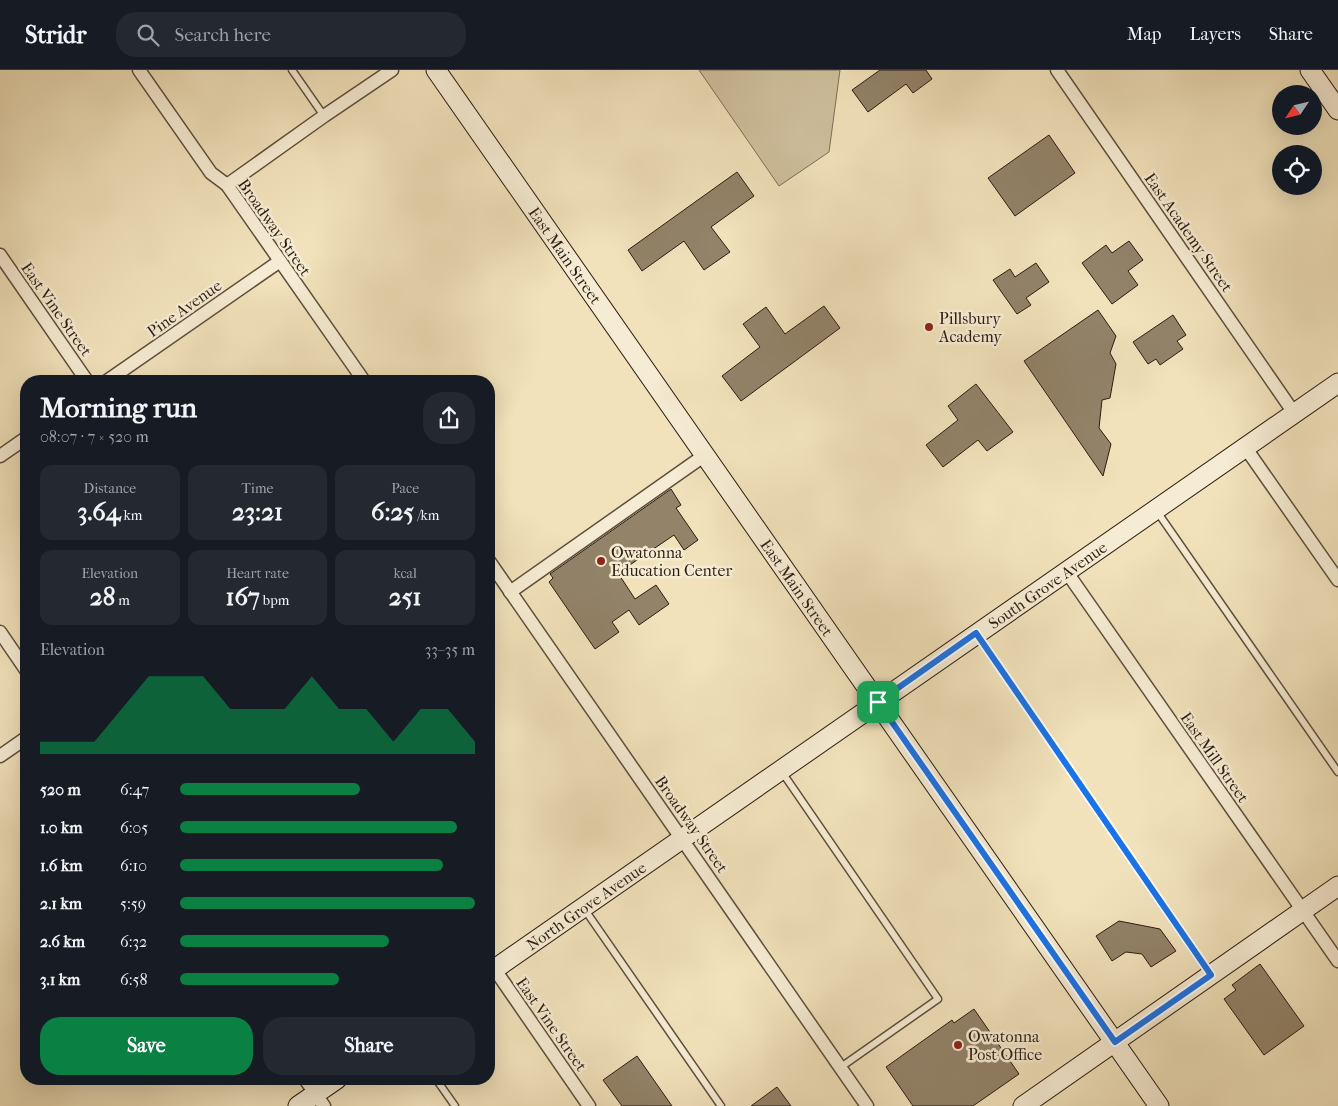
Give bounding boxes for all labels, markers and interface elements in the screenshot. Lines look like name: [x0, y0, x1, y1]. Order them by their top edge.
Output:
search box: [116, 12, 466, 57]
text: Stridr: [25, 21, 86, 49]
icon: search: [134, 21, 162, 49]
text: Search here: [174, 24, 271, 46]
text: Map: [1127, 24, 1161, 45]
text: Layers: [1189, 24, 1241, 45]
text: Share: [1269, 24, 1313, 45]
north arrow: [1272, 85, 1322, 135]
map controls: [1272, 85, 1322, 195]
button: locate: [1272, 145, 1322, 195]
street label: East Academy Street: [1140, 169, 1237, 296]
street label: Broadway Street: [234, 175, 315, 280]
street label: East Main Street: [525, 203, 606, 308]
street label: East Vine Street: [17, 259, 96, 360]
street label: Pine Avenue: [143, 276, 225, 341]
place label: Pillsbury Academy: [938, 309, 1002, 346]
marker: Pillsbury Academy: [923, 321, 935, 333]
text: Morning run: [40, 391, 197, 424]
button: share: [423, 392, 475, 444]
text: 08:07 · 7 × 520 m: [40, 427, 149, 446]
text: Distance: [84, 480, 136, 497]
text: Time: [242, 480, 273, 497]
text: Pace: [391, 480, 419, 497]
text: 3.64: [77, 497, 121, 526]
text: 23:21: [232, 497, 283, 526]
text: 6:25: [371, 497, 414, 526]
text: km: [121, 507, 142, 524]
text: /km: [414, 507, 439, 524]
street label: East Main Street: [756, 536, 837, 640]
street label: South Grove Avenue: [985, 538, 1111, 633]
place label: Owatonna Education Center: [611, 543, 732, 580]
marker: Owatonna Education Center: [595, 555, 607, 567]
text: Elevation: [82, 565, 138, 582]
text: Heart rate: [226, 565, 289, 582]
text: kcal: [393, 565, 417, 582]
text: 28: [90, 582, 115, 611]
text: 167: [226, 582, 260, 611]
text: 251: [389, 582, 421, 611]
text: m: [115, 592, 130, 609]
text: bpm: [260, 592, 289, 609]
text: Elevation: [40, 640, 105, 659]
text: 33–35 m: [425, 640, 475, 659]
pin: [857, 681, 899, 723]
icon: arrive: [864, 688, 892, 716]
street label: East Mill Street: [1176, 708, 1253, 806]
street label: Broadway Street: [651, 772, 732, 877]
text: 520 m: [40, 780, 81, 799]
text: 6:47: [120, 780, 149, 799]
text: 1.0 km: [40, 818, 83, 837]
text: 6:05: [120, 818, 148, 837]
text: 1.6 km: [40, 856, 82, 875]
text: 6:10: [120, 856, 147, 875]
street label: North Grove Avenue: [523, 858, 650, 954]
text: 2.1 km: [40, 894, 82, 913]
text: 5:59: [120, 894, 146, 913]
text: 2.6 km: [40, 932, 85, 951]
text: 6:32: [120, 932, 147, 951]
text: 3.1 km: [40, 970, 80, 989]
text: 6:58: [120, 970, 148, 989]
street label: East Vine Street: [512, 974, 591, 1075]
button: Save: [40, 1017, 253, 1075]
button: Share: [263, 1017, 475, 1075]
place label: Owatonna Post Office: [968, 1027, 1042, 1064]
marker: Owatonna Post Office: [952, 1039, 964, 1051]

